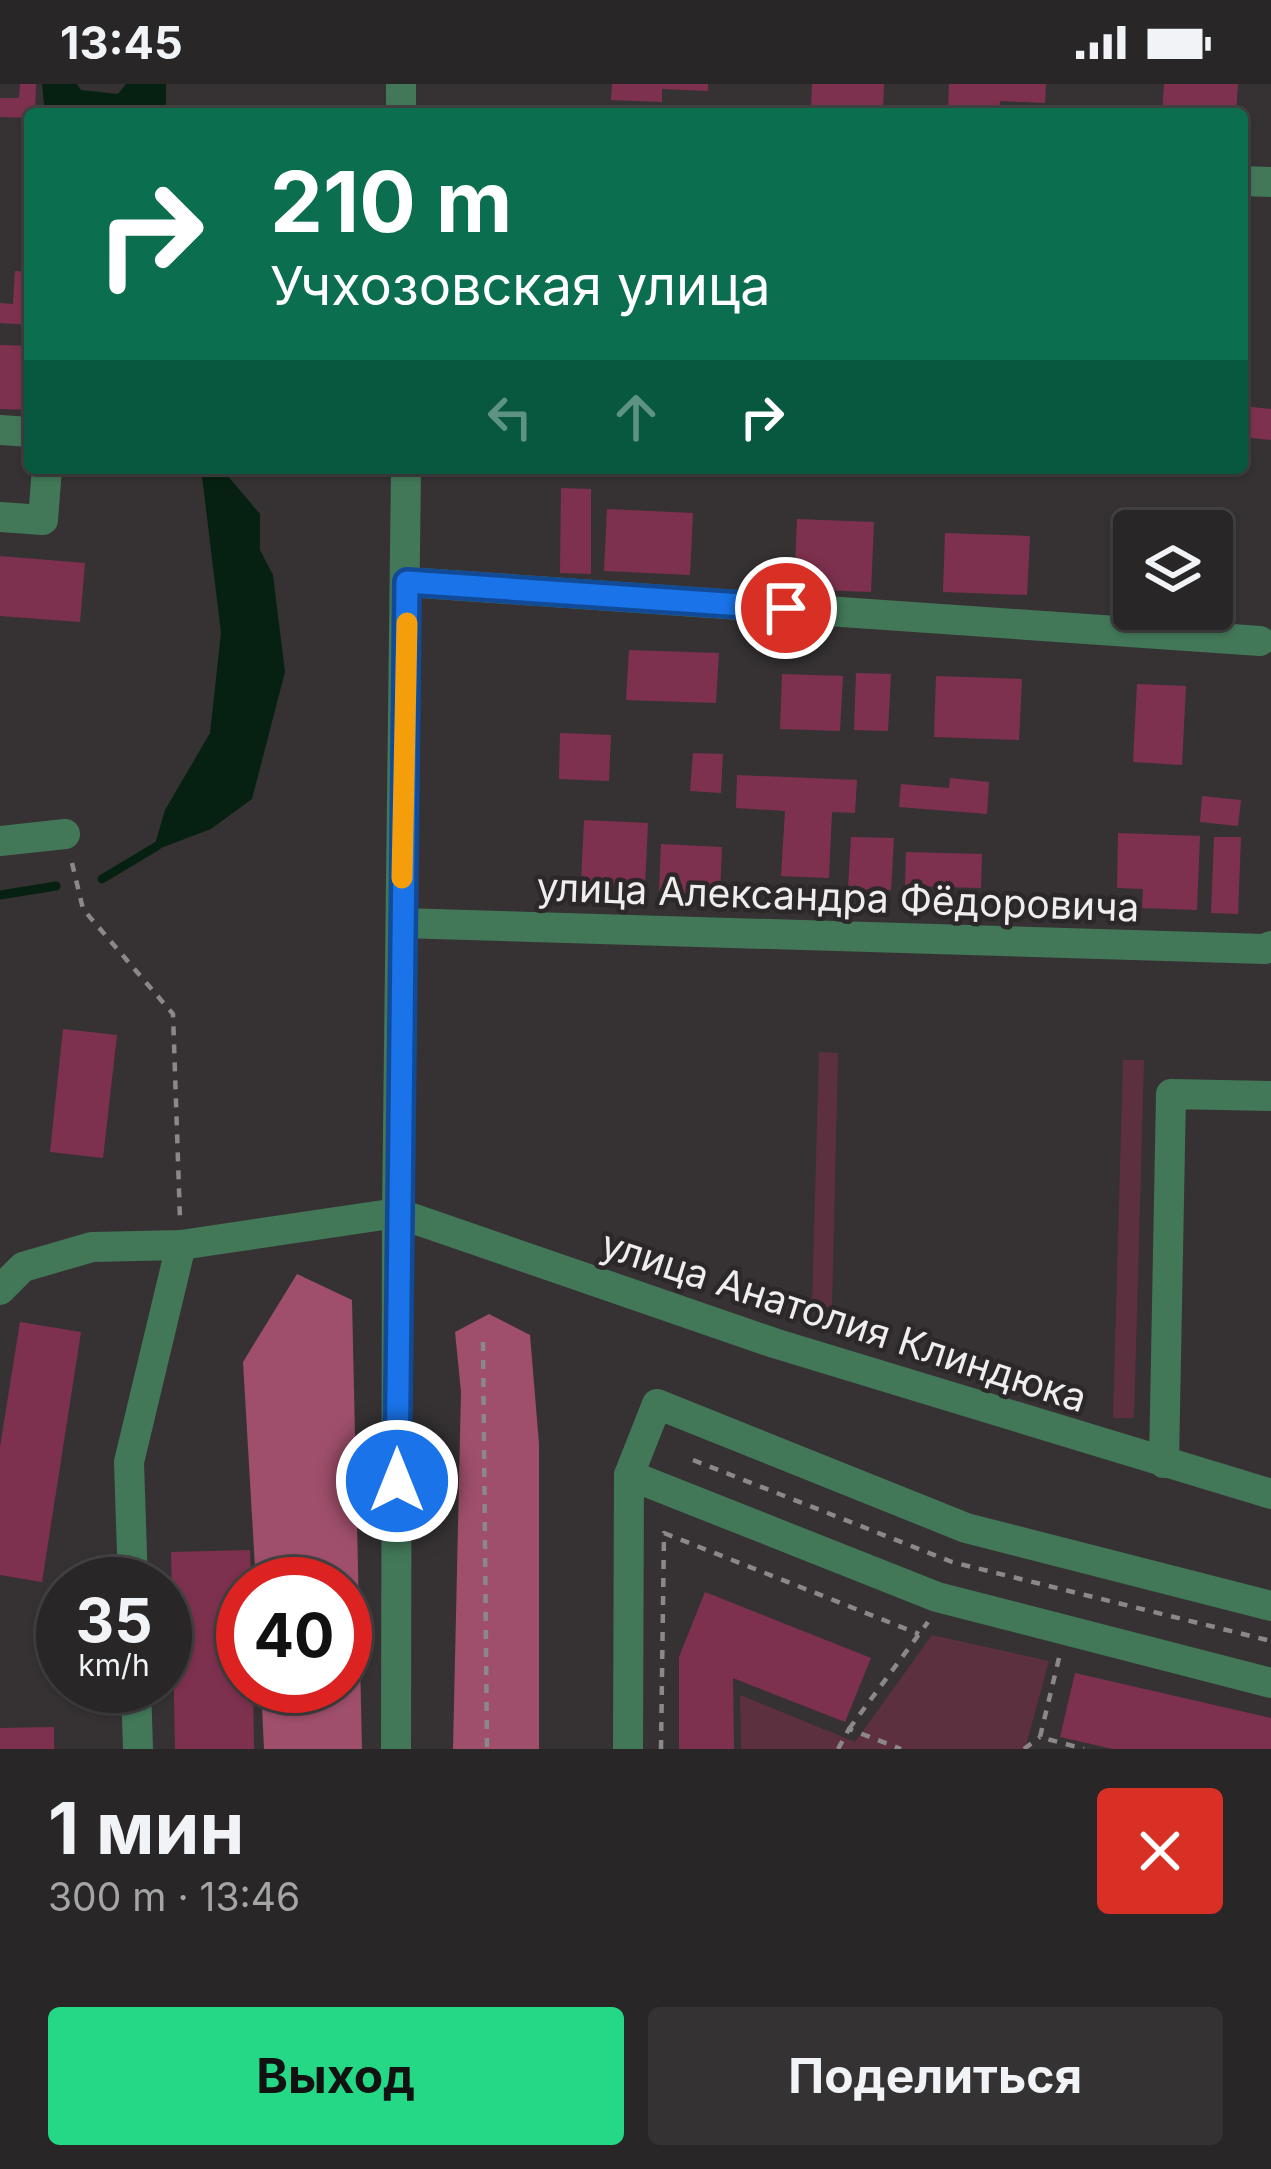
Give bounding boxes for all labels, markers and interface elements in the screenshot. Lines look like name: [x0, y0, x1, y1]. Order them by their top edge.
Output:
text: 13:45: [60, 15, 183, 70]
text: 210 m: [270, 151, 512, 252]
icon: right: [72, 156, 228, 312]
text: Учхозовская улица: [270, 253, 771, 318]
icon: left: [477, 384, 543, 450]
icon: ahead: [603, 384, 669, 450]
icon: right: [729, 384, 795, 450]
map controls: [1113, 510, 1233, 630]
button: layers: [1113, 510, 1233, 630]
pin: [735, 557, 837, 659]
icon: arrive: [753, 575, 819, 641]
street label: улица Александра Фёдоровича: [536, 862, 1140, 931]
street label: улица Анатолия Клиндюка: [595, 1220, 1093, 1421]
position arrow: [334, 1418, 460, 1544]
speed limit sign: 40: [216, 1557, 372, 1713]
text: 35: [75, 1584, 153, 1656]
text: km/h: [78, 1647, 150, 1683]
text: 1 мин: [48, 1784, 244, 1871]
button: close: [1097, 1788, 1223, 1914]
text: 300 m · 13:46: [48, 1873, 300, 1920]
button: Выход: [48, 2007, 624, 2145]
button: Поделиться: [648, 2007, 1223, 2145]

